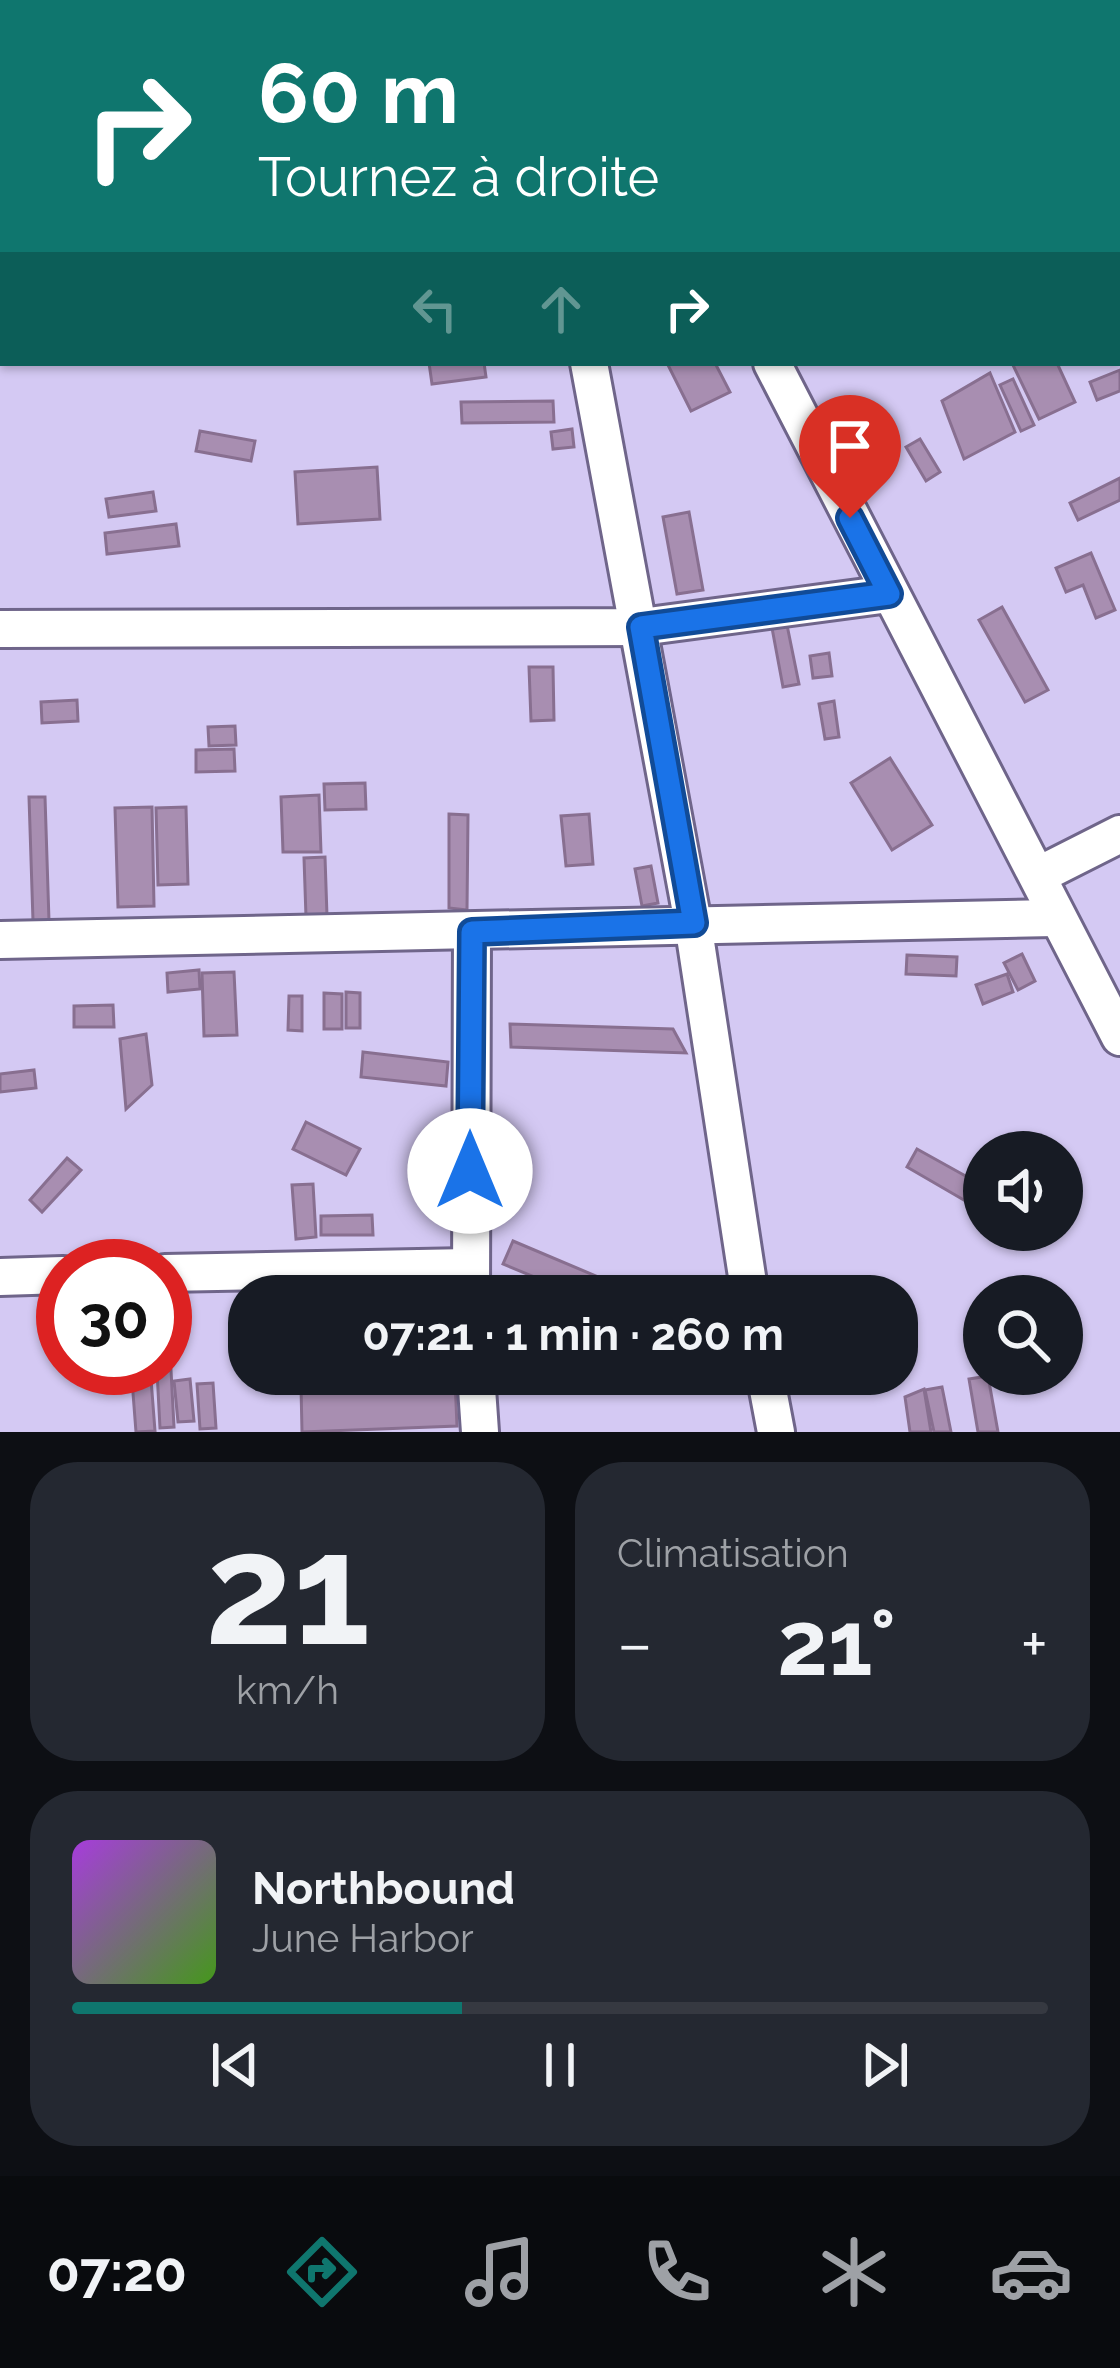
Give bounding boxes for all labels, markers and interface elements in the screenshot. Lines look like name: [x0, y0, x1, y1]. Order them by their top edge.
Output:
text: 60 m: [258, 44, 459, 143]
icon: right: [60, 48, 216, 204]
text: Tournez à droite: [258, 145, 659, 209]
icon: left: [402, 276, 468, 342]
icon: ahead: [528, 276, 594, 342]
icon: right: [654, 276, 720, 342]
pin: [799, 395, 901, 518]
icon: arrive: [817, 413, 883, 479]
position arrow: [407, 1108, 533, 1234]
map controls: [963, 1131, 1083, 1395]
button: sound: [963, 1131, 1083, 1251]
speed limit sign: 30: [36, 1239, 192, 1395]
button: search: [963, 1275, 1083, 1395]
text: 07:21 · 1 min · 260 m: [362, 1308, 784, 1361]
text: 21: [205, 1497, 370, 1681]
text: Climatisation: [617, 1530, 849, 1576]
text: 21°: [777, 1590, 896, 1696]
text: −: [617, 1605, 653, 1682]
text: +: [1021, 1605, 1048, 1682]
text: km/h: [236, 1667, 339, 1713]
text: Northbound: [252, 1862, 515, 1915]
text: June Harbor: [252, 1915, 474, 1961]
icon: previous: [202, 2032, 268, 2098]
icon: pause: [527, 2032, 593, 2098]
icon: next: [852, 2032, 918, 2098]
icon: directions: [280, 2230, 364, 2314]
icon: music: [458, 2230, 542, 2314]
icon: phone: [635, 2230, 719, 2314]
icon: climate: [812, 2230, 896, 2314]
icon: car: [989, 2230, 1073, 2314]
text: 07:20: [47, 2240, 187, 2304]

